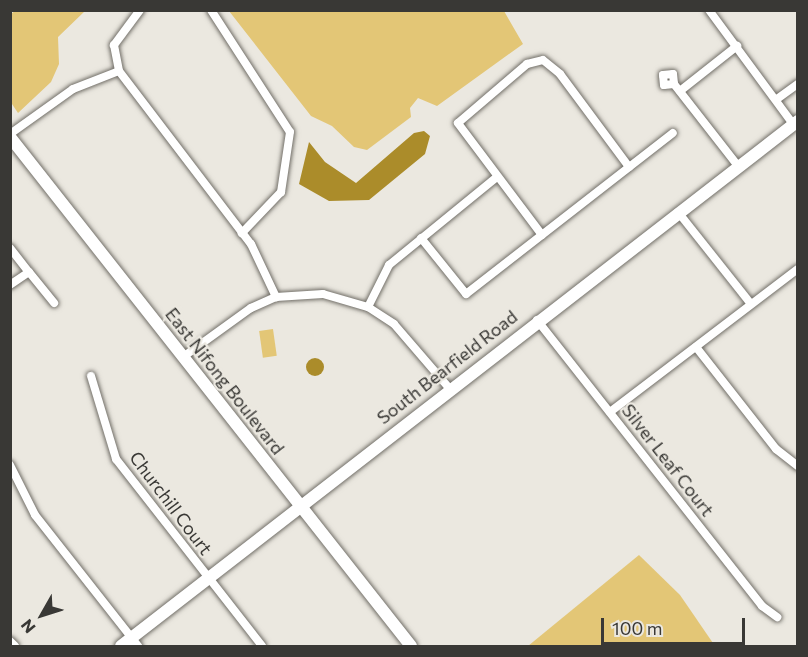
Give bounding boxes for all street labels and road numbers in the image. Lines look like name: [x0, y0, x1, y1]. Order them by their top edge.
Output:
street label: East Nifong Boulevard: [161, 303, 289, 459]
street label: South Bearfield Road: [373, 306, 521, 428]
street label: Silver Leaf Court: [618, 400, 718, 520]
street label: Churchill Court: [125, 447, 217, 559]

